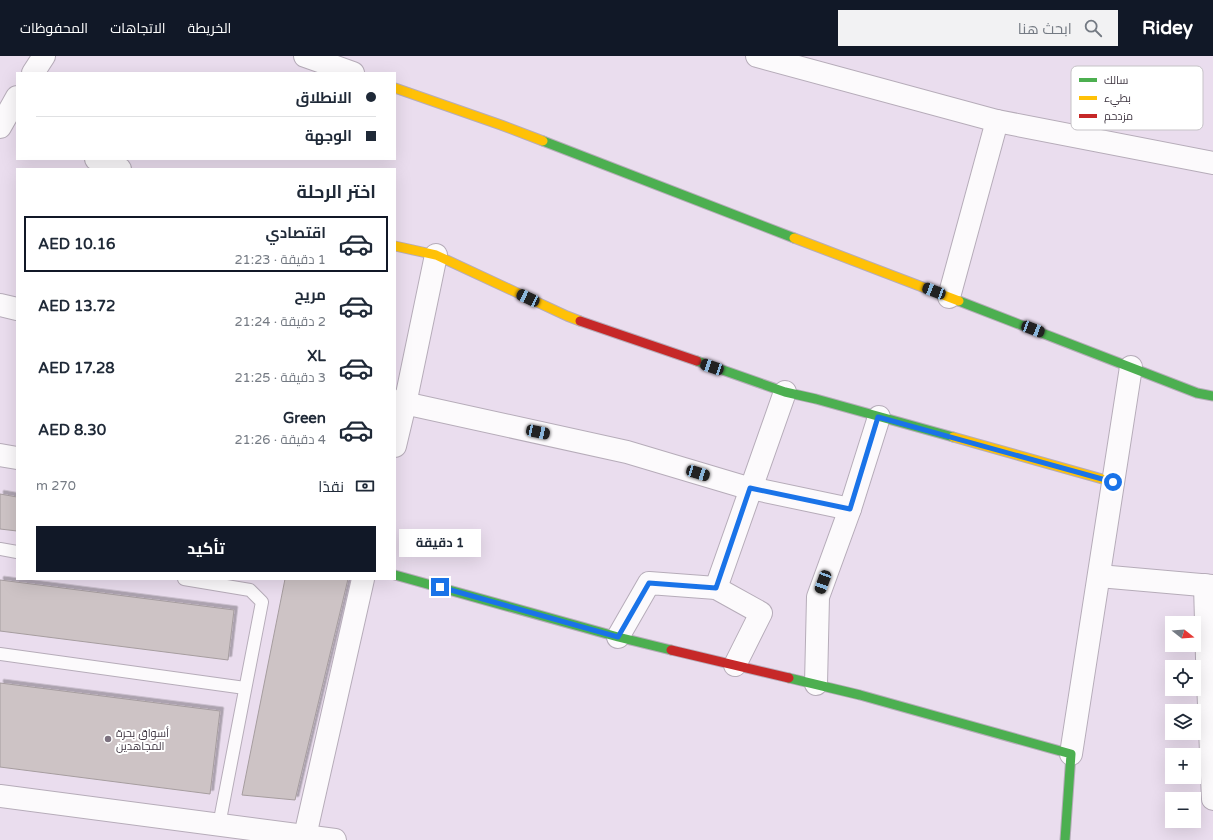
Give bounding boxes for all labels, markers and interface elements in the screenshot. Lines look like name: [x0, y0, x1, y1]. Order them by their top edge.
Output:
search box: [838, 10, 1118, 46]
icon: search: [1082, 17, 1104, 39]
text: Ridey: [1142, 17, 1193, 39]
text: المحفوظات: [20, 20, 88, 37]
text: الاتجاهات: [110, 20, 166, 37]
text: الخريطة: [188, 20, 231, 37]
text: ابحث هنا: [1018, 20, 1072, 38]
legend: [1071, 66, 1203, 130]
text: سالك: [1104, 74, 1128, 87]
text: الانطلاق: [296, 89, 352, 107]
text: بطيء: [1104, 92, 1131, 107]
text: مزدحم: [1104, 110, 1133, 124]
text: الوجهة: [305, 127, 352, 145]
text: اختر الرحلة: [297, 181, 376, 203]
text: اقتصادي: [266, 224, 326, 242]
icon: car: [338, 226, 374, 262]
text: AED 10.16: [38, 235, 116, 253]
text: 1 دقيقة · 21:23: [234, 252, 326, 268]
car: [921, 281, 947, 301]
text: مريح: [294, 286, 326, 304]
car: [515, 287, 541, 309]
icon: car: [338, 288, 374, 324]
text: AED 13.72: [38, 297, 115, 315]
text: 2 دقيقة · 21:24: [234, 314, 326, 330]
car: [1020, 319, 1046, 339]
text: XL: [307, 347, 326, 365]
icon: car: [338, 350, 374, 386]
car: [699, 357, 725, 377]
text: AED 17.28: [38, 359, 115, 377]
text: 3 دقيقة · 21:25: [234, 370, 326, 386]
text: Green: [283, 409, 326, 427]
icon: car: [338, 412, 374, 448]
text: AED 8.30: [38, 421, 106, 439]
car: [525, 424, 551, 440]
text: 4 دقيقة · 21:26: [234, 432, 326, 448]
car: [685, 464, 711, 482]
route start: [1104, 473, 1122, 491]
icon: cash: [354, 475, 376, 497]
text: 270 m: [36, 478, 76, 494]
text: نقدًا: [318, 478, 344, 496]
button: تأكيد: [36, 526, 376, 572]
callout: 1 دقيقة: [399, 529, 481, 557]
text: 1 دقيقة: [416, 535, 464, 551]
car: [813, 569, 833, 595]
route end: [431, 578, 449, 596]
north arrow: [1165, 616, 1201, 652]
map controls: [1165, 616, 1201, 828]
button: locate: [1165, 660, 1201, 696]
button: layers: [1165, 704, 1201, 740]
place label: أسواق بحرة المجاهدين: [116, 726, 169, 753]
marker: أسواق بحرة المجاهدين: [103, 734, 113, 744]
button: +: [1165, 748, 1201, 784]
button: −: [1165, 792, 1201, 828]

